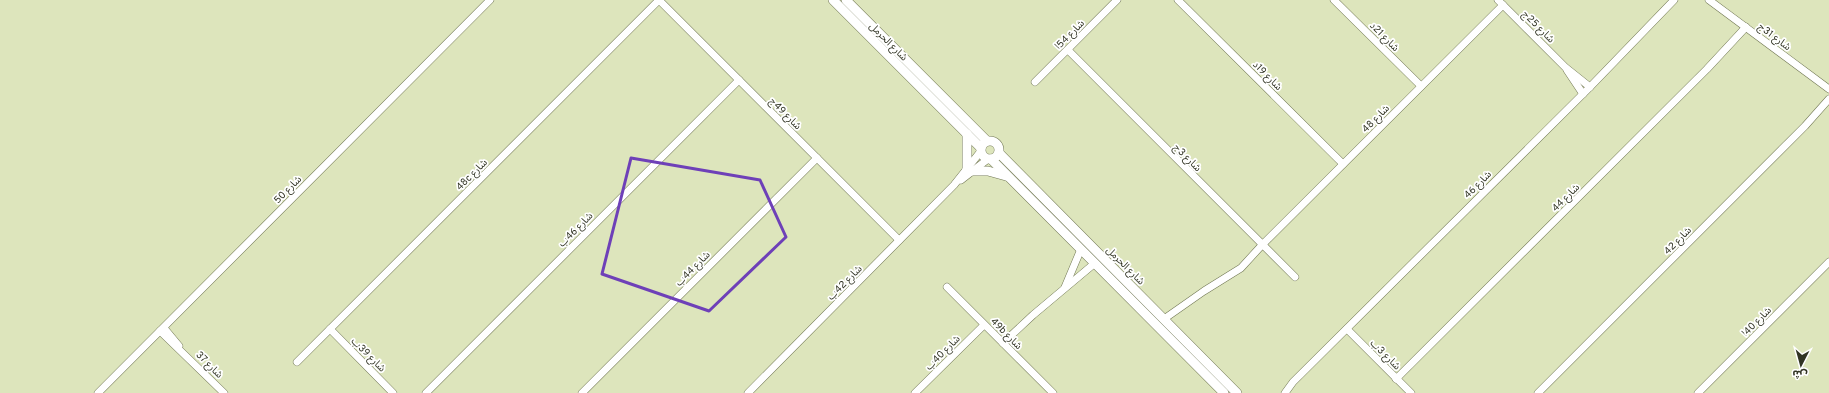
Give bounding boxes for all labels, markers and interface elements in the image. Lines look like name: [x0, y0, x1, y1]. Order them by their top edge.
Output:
street label: شارع 25ج: [1519, 8, 1557, 46]
street label: شارع 54ا: [1052, 17, 1088, 53]
street label: شارع الحرمل: [866, 20, 910, 64]
street label: شارع 21د: [1366, 20, 1402, 55]
street label: شارع 31ج: [1755, 21, 1793, 54]
street label: شارع 19د: [1249, 59, 1284, 94]
street label: شارع 49ج: [766, 95, 804, 133]
street label: شارع 48: [1359, 102, 1393, 136]
street label: شارع 3ج: [1170, 141, 1204, 175]
street label: 48c شارع: [454, 156, 491, 194]
street label: شارع 46: [1461, 168, 1495, 202]
street label: شارع 50: [271, 173, 305, 207]
street label: شارع 44: [1549, 181, 1583, 215]
street label: شارع 46ب: [556, 210, 596, 250]
street label: شارع 42: [1661, 224, 1695, 258]
street label: شارع الحرمل: [1103, 244, 1147, 288]
street label: شارع 44ب: [673, 249, 713, 289]
street label: شارع 42ب: [825, 263, 865, 303]
street label: شارع 40ا: [1739, 304, 1775, 340]
street label: 49b شارع: [987, 315, 1025, 353]
street label: شارع 40ب: [923, 333, 963, 373]
street label: شارع 39ب: [348, 335, 388, 375]
street label: شارع 3ب: [1367, 337, 1403, 373]
north arrow: [1781, 345, 1821, 385]
street label: شارع 37: [193, 349, 225, 381]
text: ش: [1792, 366, 1808, 382]

